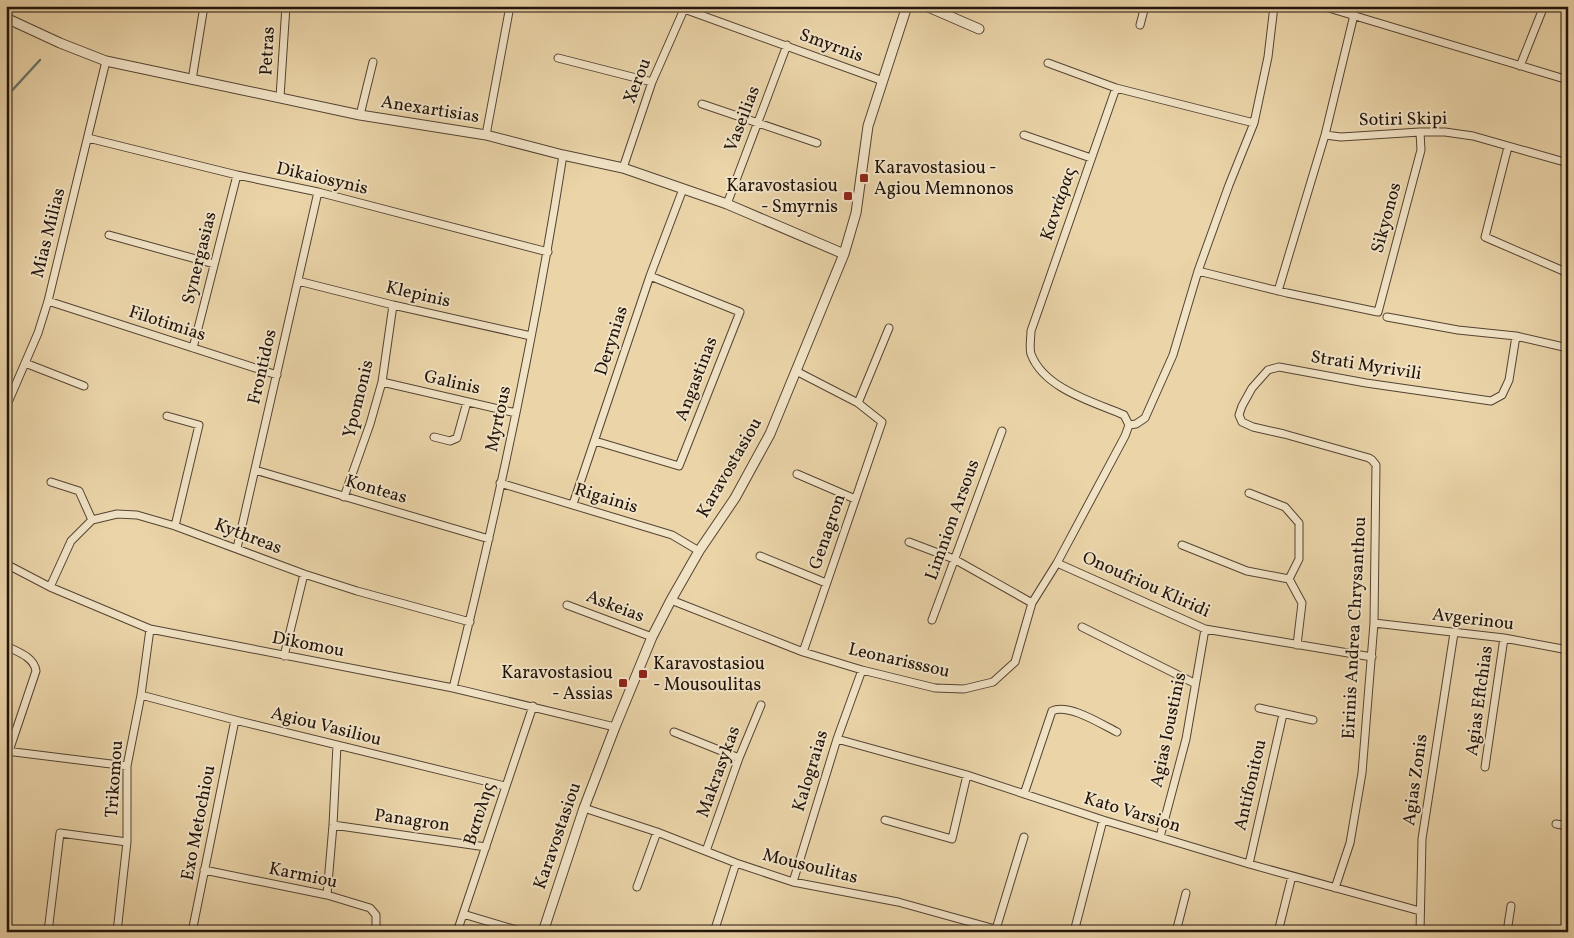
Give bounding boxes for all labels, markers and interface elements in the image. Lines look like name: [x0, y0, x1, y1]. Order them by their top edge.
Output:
street label: Smyrnis: [796, 23, 866, 69]
street label: Petras: [254, 26, 282, 76]
street label: Xerou: [618, 55, 658, 107]
street label: Vaseilias: [719, 82, 767, 156]
street label: Anexartisias: [379, 90, 481, 130]
street label: Sotiri Skipi: [1358, 107, 1448, 133]
street label: Dikaiosynis: [274, 156, 370, 202]
place label: Karavostasiou - Agiou Memnonos: [874, 156, 1014, 202]
street label: Καντάρας: [1035, 164, 1083, 244]
marker: Karavostasiou - Agiou Memnonos: [858, 172, 870, 184]
place label: Karavostasiou - Smyrnis: [726, 174, 838, 220]
street label: Sikyonos: [1366, 180, 1408, 256]
street label: Mias Milias: [26, 185, 72, 281]
marker: Karavostasiou - Smyrnis: [842, 190, 854, 202]
street label: Synergasias: [176, 209, 224, 307]
street label: Klepinis: [383, 275, 453, 315]
street label: Filotimias: [125, 300, 209, 348]
street label: Derynias: [589, 303, 635, 379]
street label: Frontidos: [242, 327, 284, 407]
street label: Angastinas: [669, 333, 725, 425]
street label: Strati Myrivili: [1309, 345, 1423, 387]
street label: Ypomonis: [337, 357, 381, 441]
street label: Galinis: [422, 364, 482, 402]
street label: Myrtous: [480, 384, 518, 454]
street label: Karavostasiou: [691, 413, 769, 523]
street label: Limnion Arsous: [920, 456, 986, 584]
street label: Konteas: [342, 469, 410, 511]
street label: Rigainis: [571, 478, 641, 520]
street label: Genagron: [803, 491, 853, 573]
street label: Kythreas: [211, 513, 285, 561]
street label: Eirinis Andrea Chrysanthou: [1337, 516, 1373, 740]
street label: Onoufriou Kliridi: [1078, 546, 1214, 624]
street label: Askeias: [582, 584, 648, 630]
street label: Avgerinou: [1431, 603, 1515, 637]
street label: Dikomou: [270, 626, 346, 664]
street label: Leonarisssou: [846, 637, 952, 685]
street label: Agias Eftchias: [1460, 644, 1500, 758]
place label: Karavostasiou - Mousoulitas: [653, 652, 765, 698]
place label: Karavostasiou - Assias: [501, 661, 613, 707]
marker: Karavostasiou - Mousoulitas: [637, 668, 649, 680]
street label: Agias Ioustinis: [1145, 670, 1193, 790]
marker: Karavostasiou - Assias: [617, 677, 629, 689]
street label: Agiou Vasiliou: [268, 701, 384, 753]
street label: Makrasykas: [691, 723, 747, 821]
street label: Kalograias: [787, 727, 835, 815]
street label: Agias Zonis: [1397, 733, 1435, 827]
street label: Antifonitou: [1228, 737, 1274, 833]
street label: Trikomou: [100, 739, 130, 819]
street label: Exo Metochiou: [176, 763, 222, 883]
street label: Βατυλης: [458, 779, 502, 849]
street label: Karavostasiou: [528, 779, 588, 893]
street label: Kato Varsion: [1080, 786, 1184, 840]
street label: Panagron: [373, 803, 452, 839]
street label: Mousoulitas: [760, 843, 860, 891]
street label: Karmiou: [266, 857, 340, 895]

